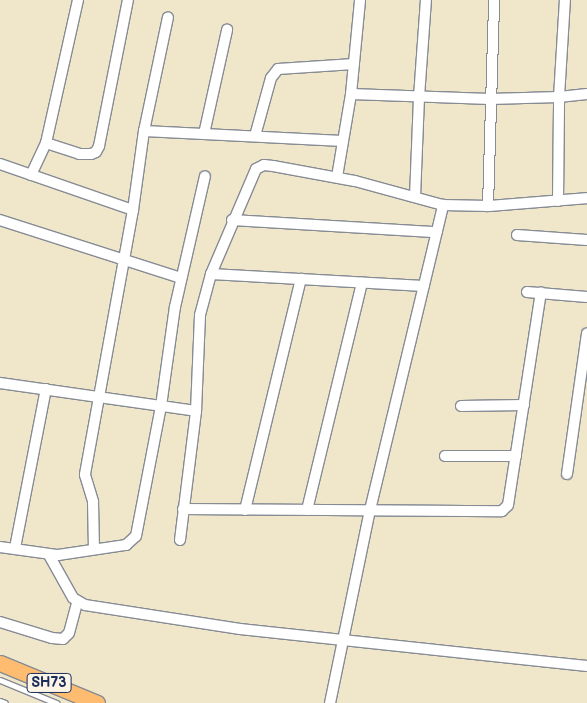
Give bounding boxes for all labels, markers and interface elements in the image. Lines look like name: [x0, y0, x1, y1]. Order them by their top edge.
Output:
road number: SH73: [27, 671, 72, 694]

